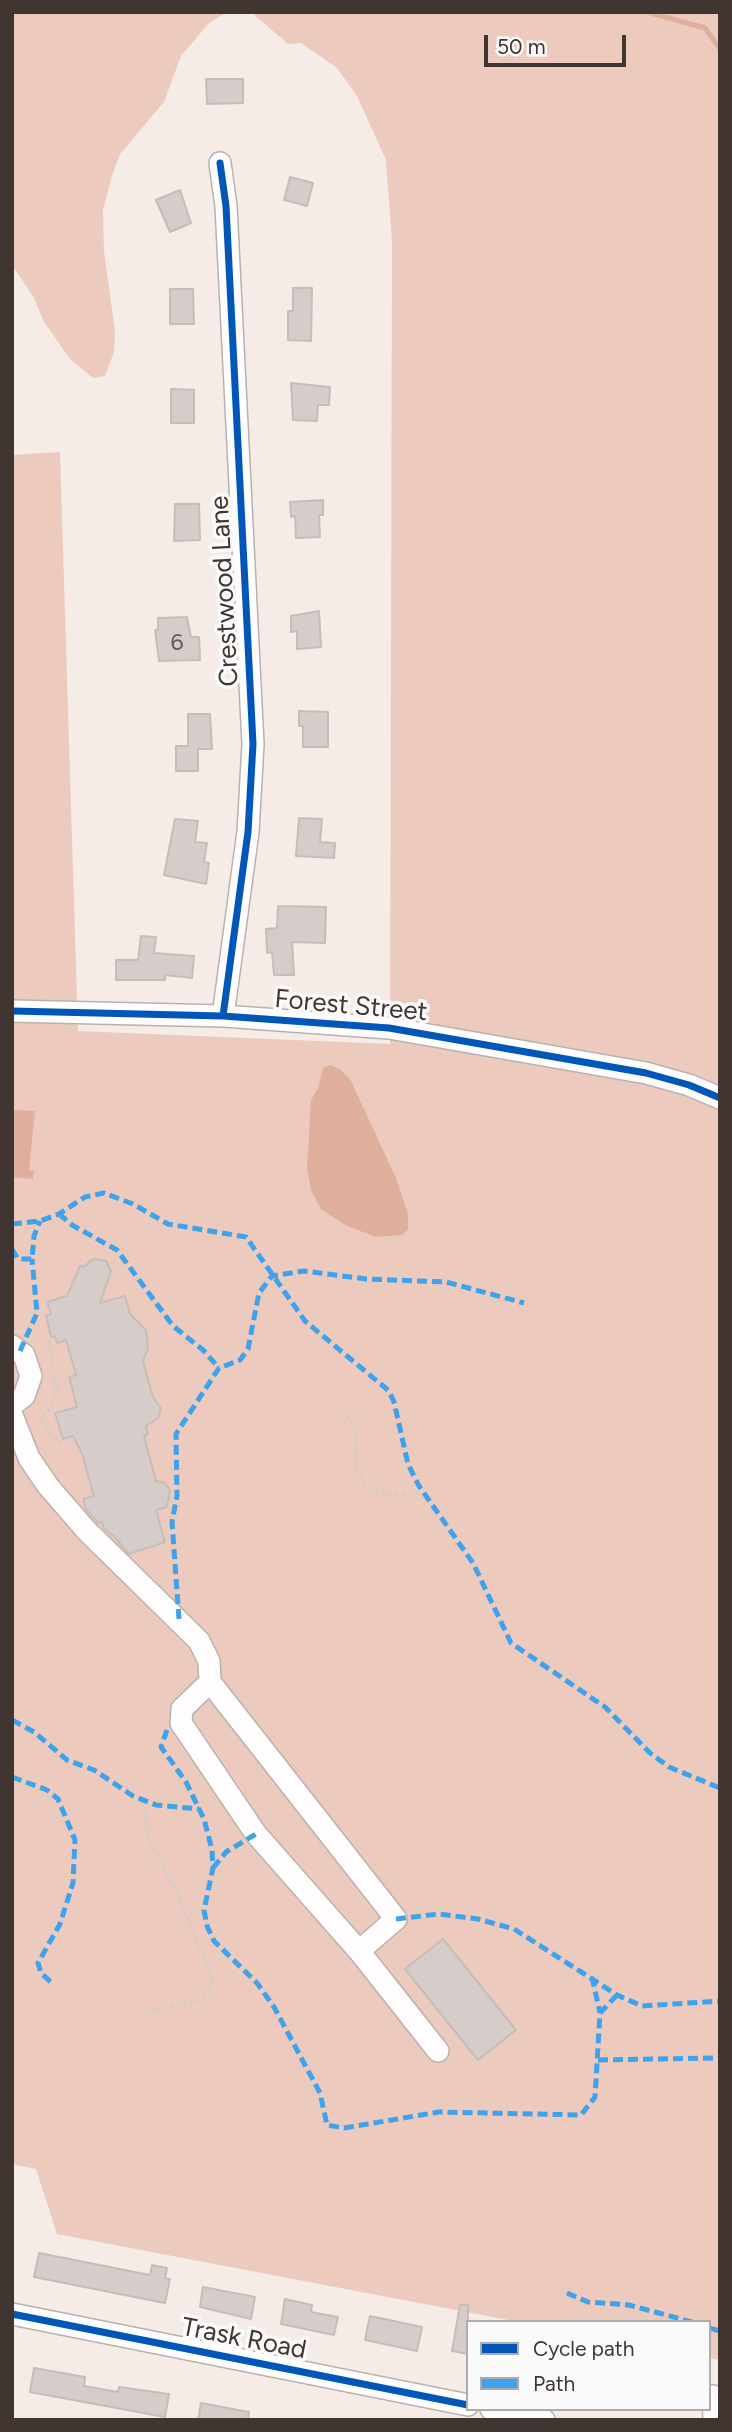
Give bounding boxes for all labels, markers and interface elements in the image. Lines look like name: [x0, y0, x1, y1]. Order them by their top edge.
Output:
scale bar: [487, 21, 629, 65]
text: 50 m: [497, 34, 546, 59]
street label: Crestwood Lane: [204, 495, 246, 687]
house number: 6: [170, 629, 184, 657]
street label: Forest Street: [273, 984, 429, 1028]
street label: Trask Road: [179, 2312, 309, 2366]
legend: [466, 2320, 711, 2411]
text: Cycle path: [533, 2336, 634, 2361]
text: Path: [533, 2371, 575, 2396]

